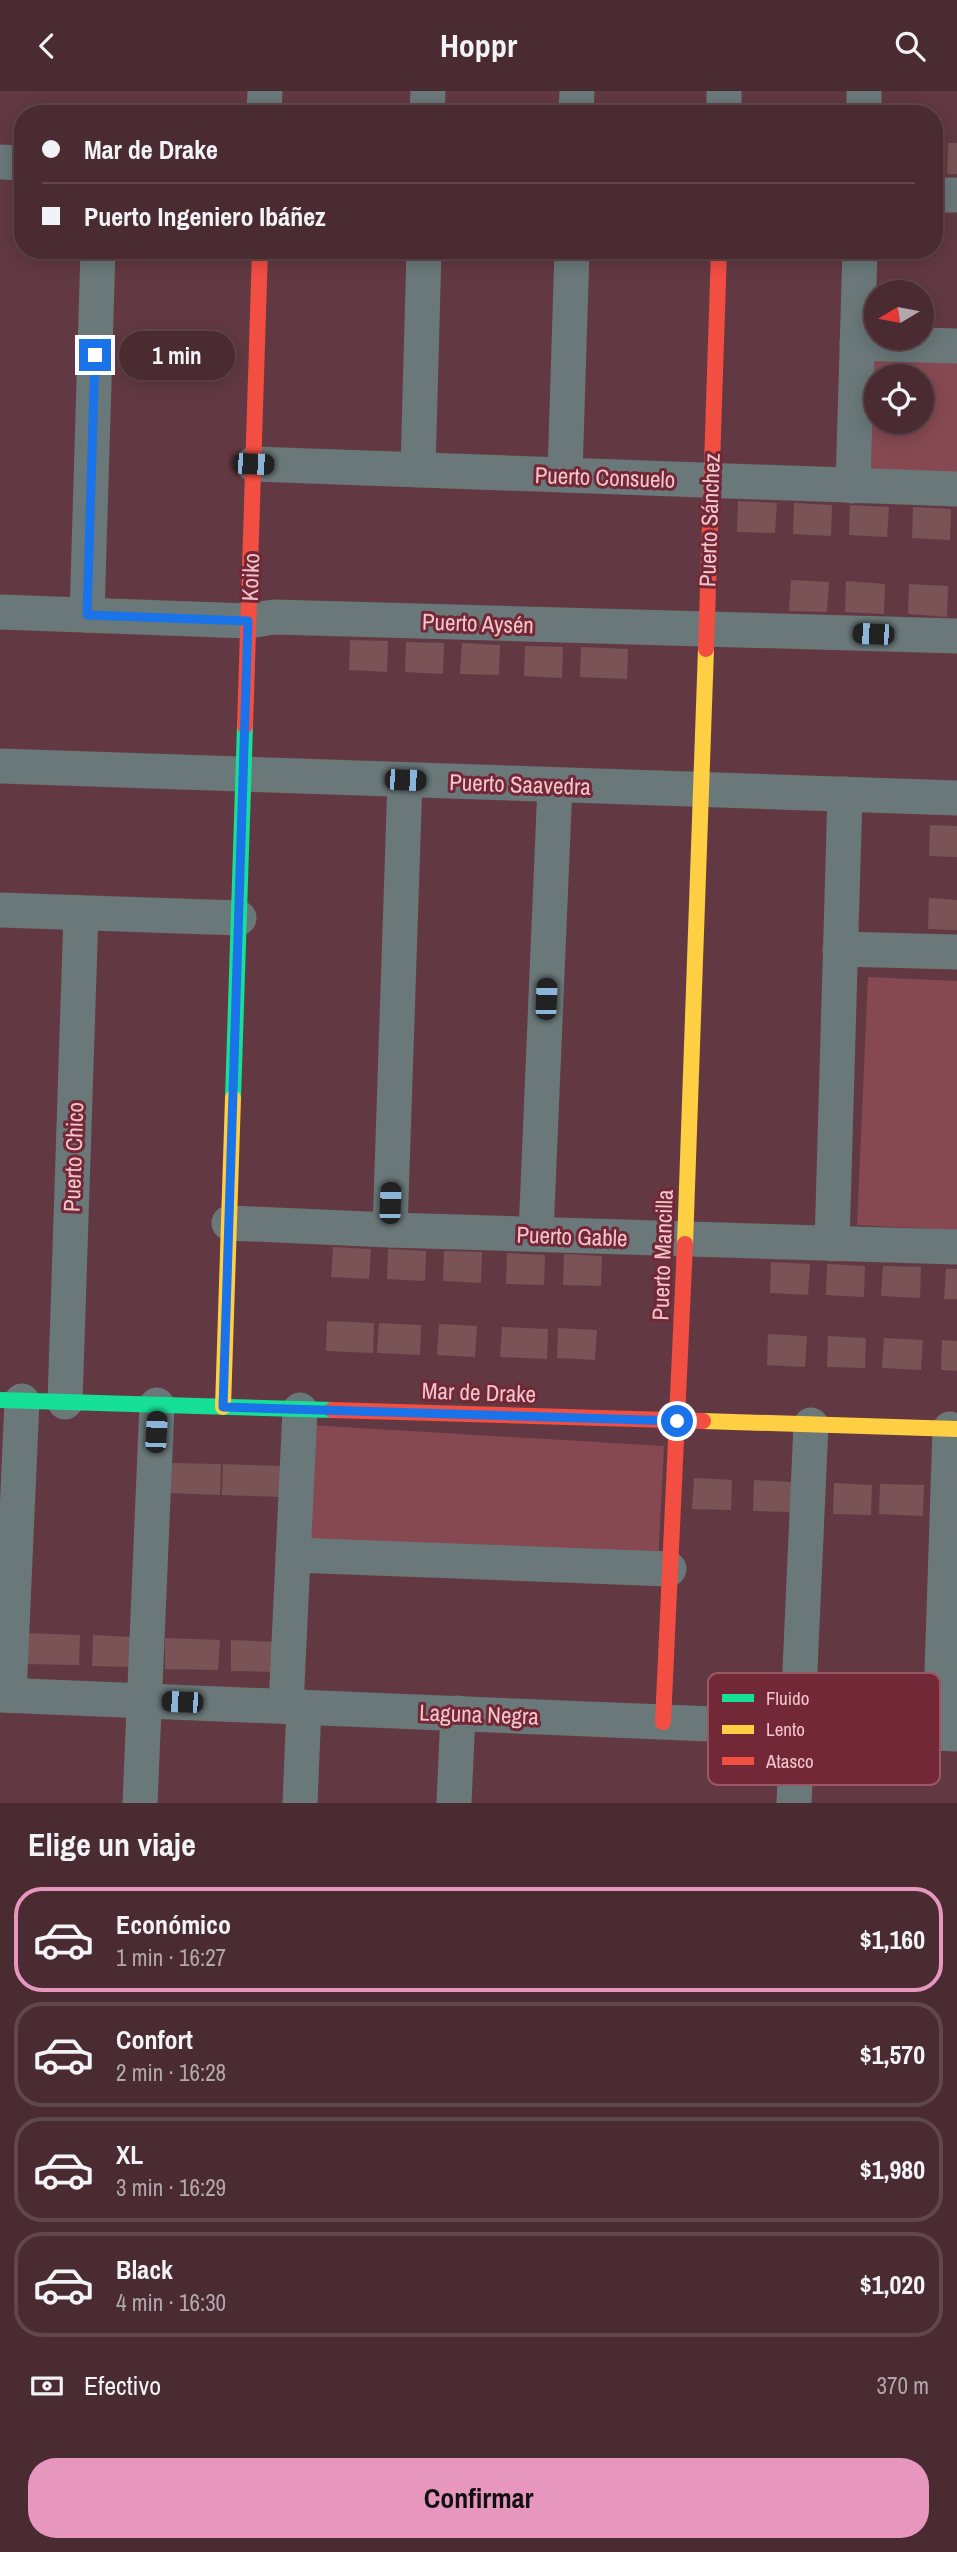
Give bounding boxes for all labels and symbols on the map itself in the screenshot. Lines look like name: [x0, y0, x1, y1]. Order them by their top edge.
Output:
north arrow: [864, 280, 934, 350]
callout: 1 min: [119, 331, 235, 379]
route end: [79, 339, 111, 371]
street label: Puerto Sánchez: [691, 452, 727, 588]
car: [232, 453, 275, 475]
street label: Puerto Consuelo: [534, 459, 676, 495]
street label: Koiko: [234, 552, 266, 602]
street label: Puerto Aysén: [422, 606, 534, 640]
car: [852, 623, 895, 645]
street label: Puerto Saavedra: [449, 766, 592, 802]
car: [384, 769, 427, 791]
car: [535, 978, 558, 1020]
street label: Puerto Chico: [56, 1101, 90, 1213]
car: [379, 1182, 402, 1224]
street label: Puerto Mancilla: [644, 1188, 680, 1321]
street label: Puerto Gable: [516, 1219, 628, 1253]
street label: Mar de Drake: [421, 1375, 537, 1409]
route start: [661, 1405, 693, 1437]
car: [145, 1410, 168, 1454]
legend: [708, 1673, 940, 1785]
text: Fluido: [766, 1685, 809, 1711]
car: [161, 1691, 204, 1713]
street label: Laguna Negra: [419, 1696, 540, 1732]
text: Lento: [766, 1716, 805, 1742]
text: Atasco: [765, 1748, 814, 1774]

